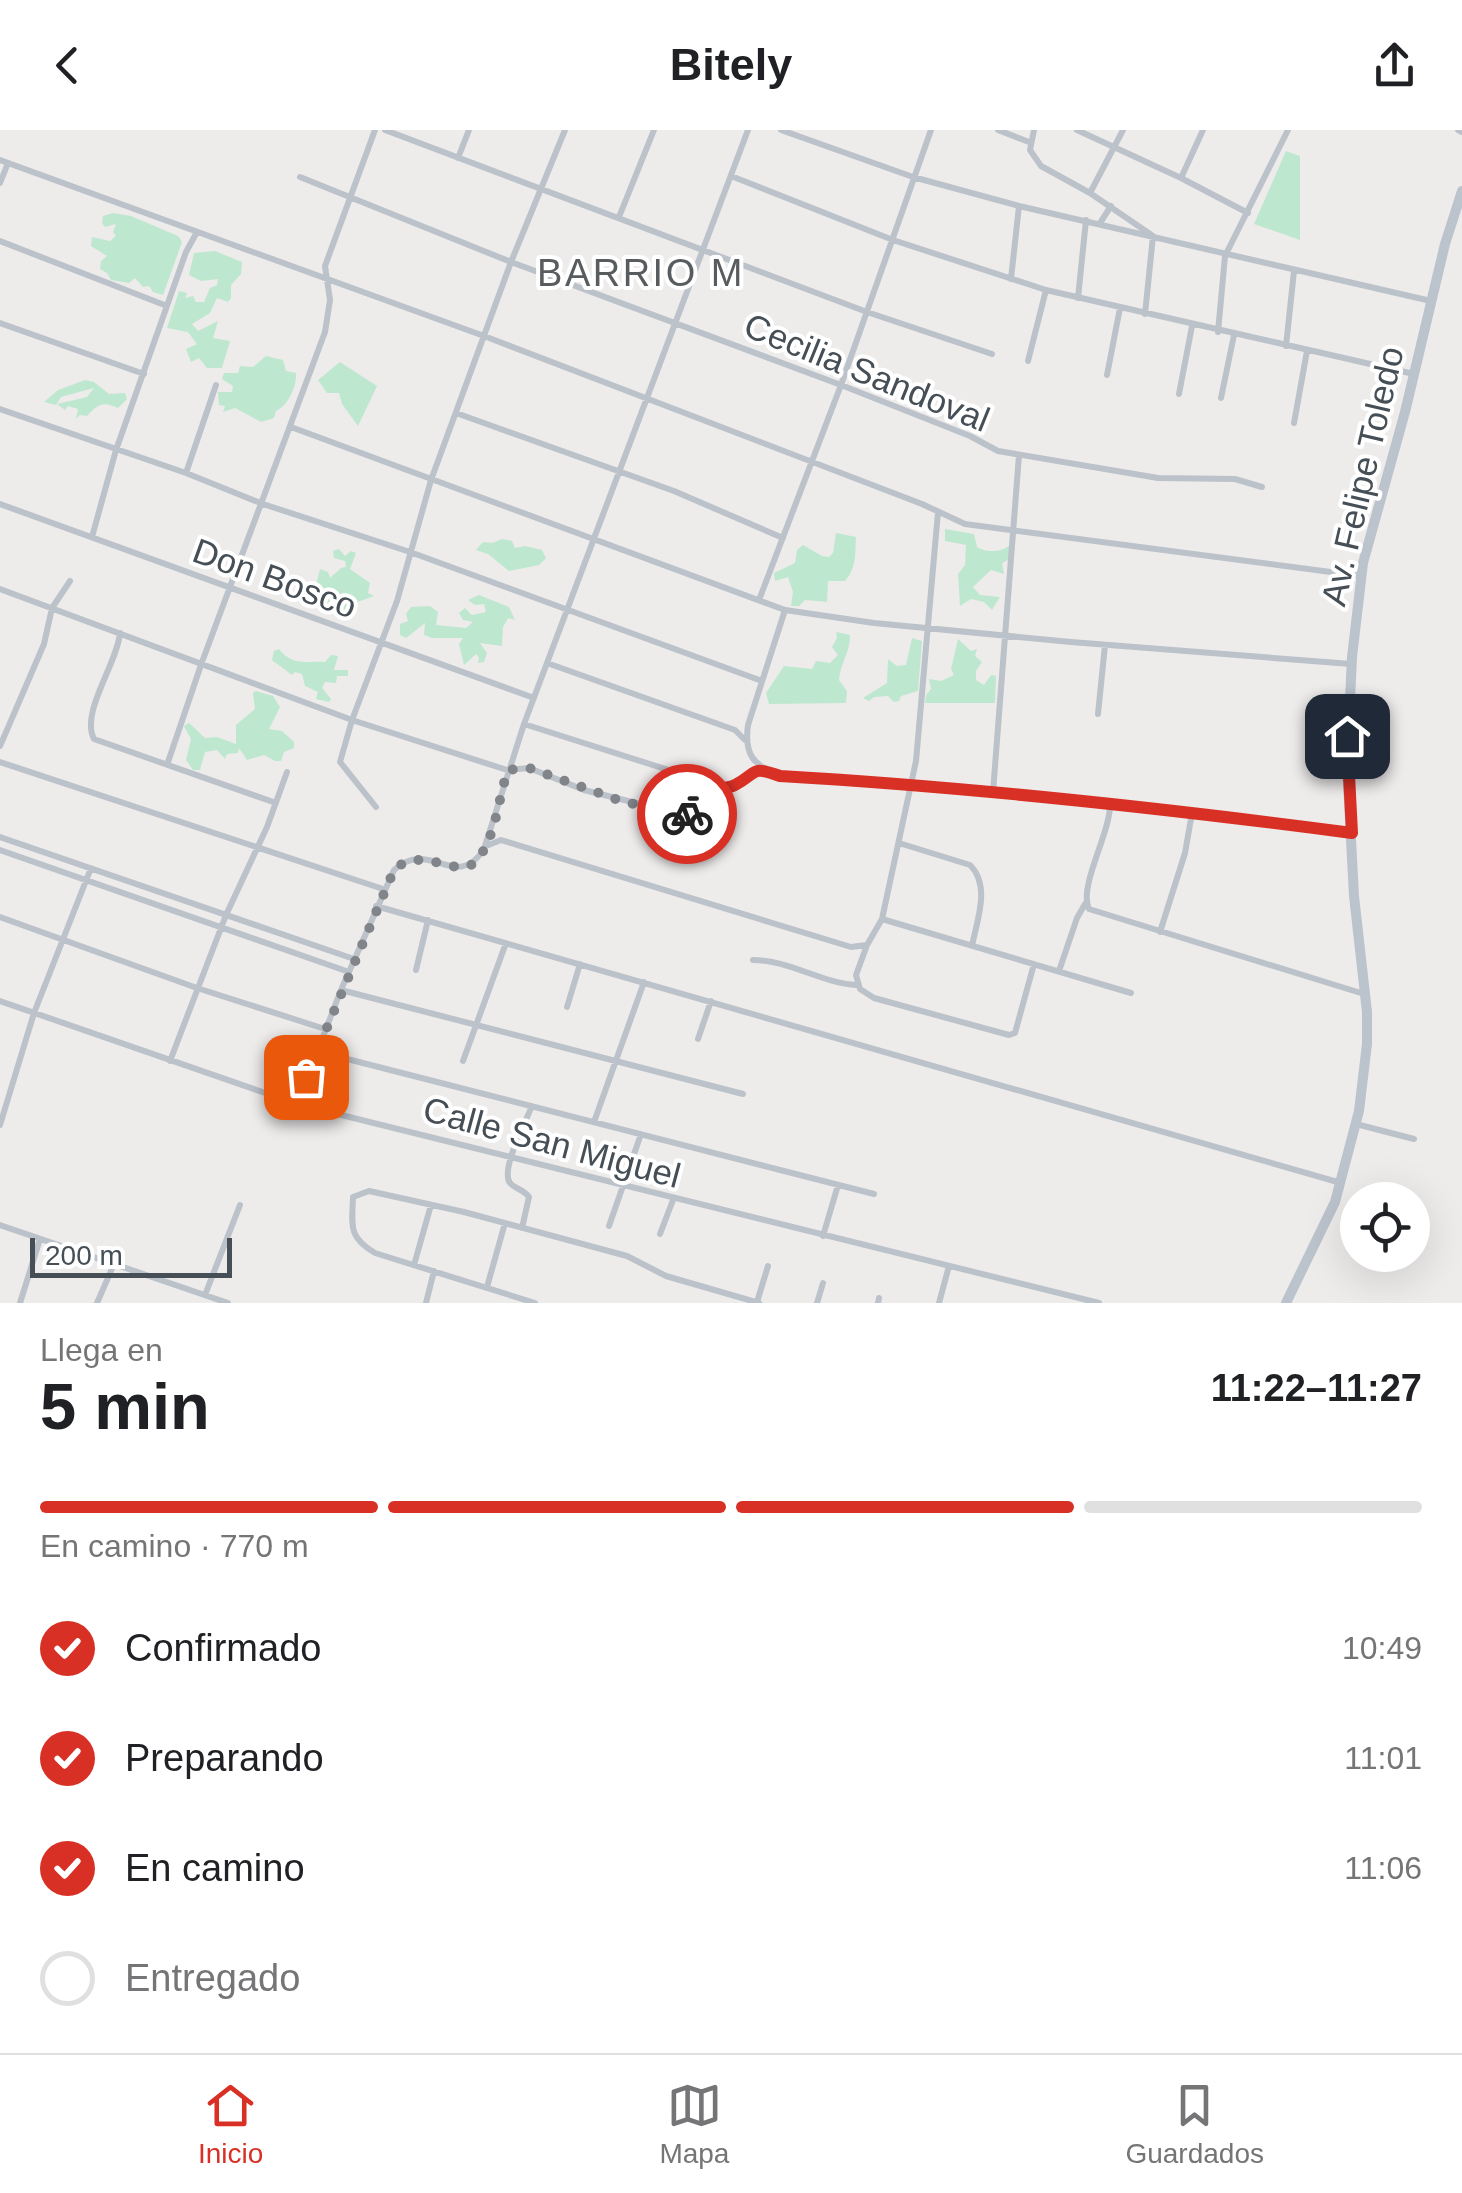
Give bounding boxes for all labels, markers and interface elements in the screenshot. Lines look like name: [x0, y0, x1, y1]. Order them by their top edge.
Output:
icon: back: [40, 38, 95, 93]
icon: share: [1367, 38, 1422, 93]
text: Bitely: [670, 39, 792, 90]
district label: BARRIO M: [537, 252, 745, 294]
street label: Cecilia Sandoval: [739, 305, 995, 439]
street label: Av. Felipe Toledo: [1313, 343, 1411, 609]
street label: Don Bosco: [188, 530, 362, 626]
pin: [1305, 694, 1390, 779]
icon: home: [1320, 709, 1375, 764]
courier: [637, 764, 737, 864]
icon: bike: [660, 787, 715, 842]
pin: [264, 1035, 349, 1120]
icon: bag: [279, 1050, 334, 1105]
street label: Calle San Miguel: [419, 1089, 685, 1195]
map controls: [1340, 1182, 1430, 1272]
button: locate: [1340, 1182, 1430, 1272]
scale bar: [30, 1233, 232, 1278]
text: 200 m: [45, 1240, 123, 1271]
text: Llega en: [40, 1332, 163, 1368]
text: 11:22–11:27: [1211, 1367, 1422, 1409]
text: 5 min: [40, 1370, 210, 1443]
text: En camino · 770 m: [40, 1528, 309, 1564]
icon: check: [40, 1621, 95, 1676]
text: Confirmado: [125, 1627, 321, 1669]
text: 10:49: [1342, 1630, 1422, 1666]
icon: check: [40, 1731, 95, 1786]
text: Preparando: [125, 1737, 324, 1779]
text: 11:01: [1344, 1740, 1422, 1776]
icon: check: [40, 1841, 95, 1896]
text: En camino: [125, 1847, 305, 1889]
text: 11:06: [1344, 1850, 1422, 1886]
text: Entregado: [125, 1957, 300, 1999]
tab: Inicio: [198, 2078, 263, 2170]
tab: Mapa: [659, 2078, 729, 2170]
tab: Guardados: [1125, 2078, 1264, 2170]

